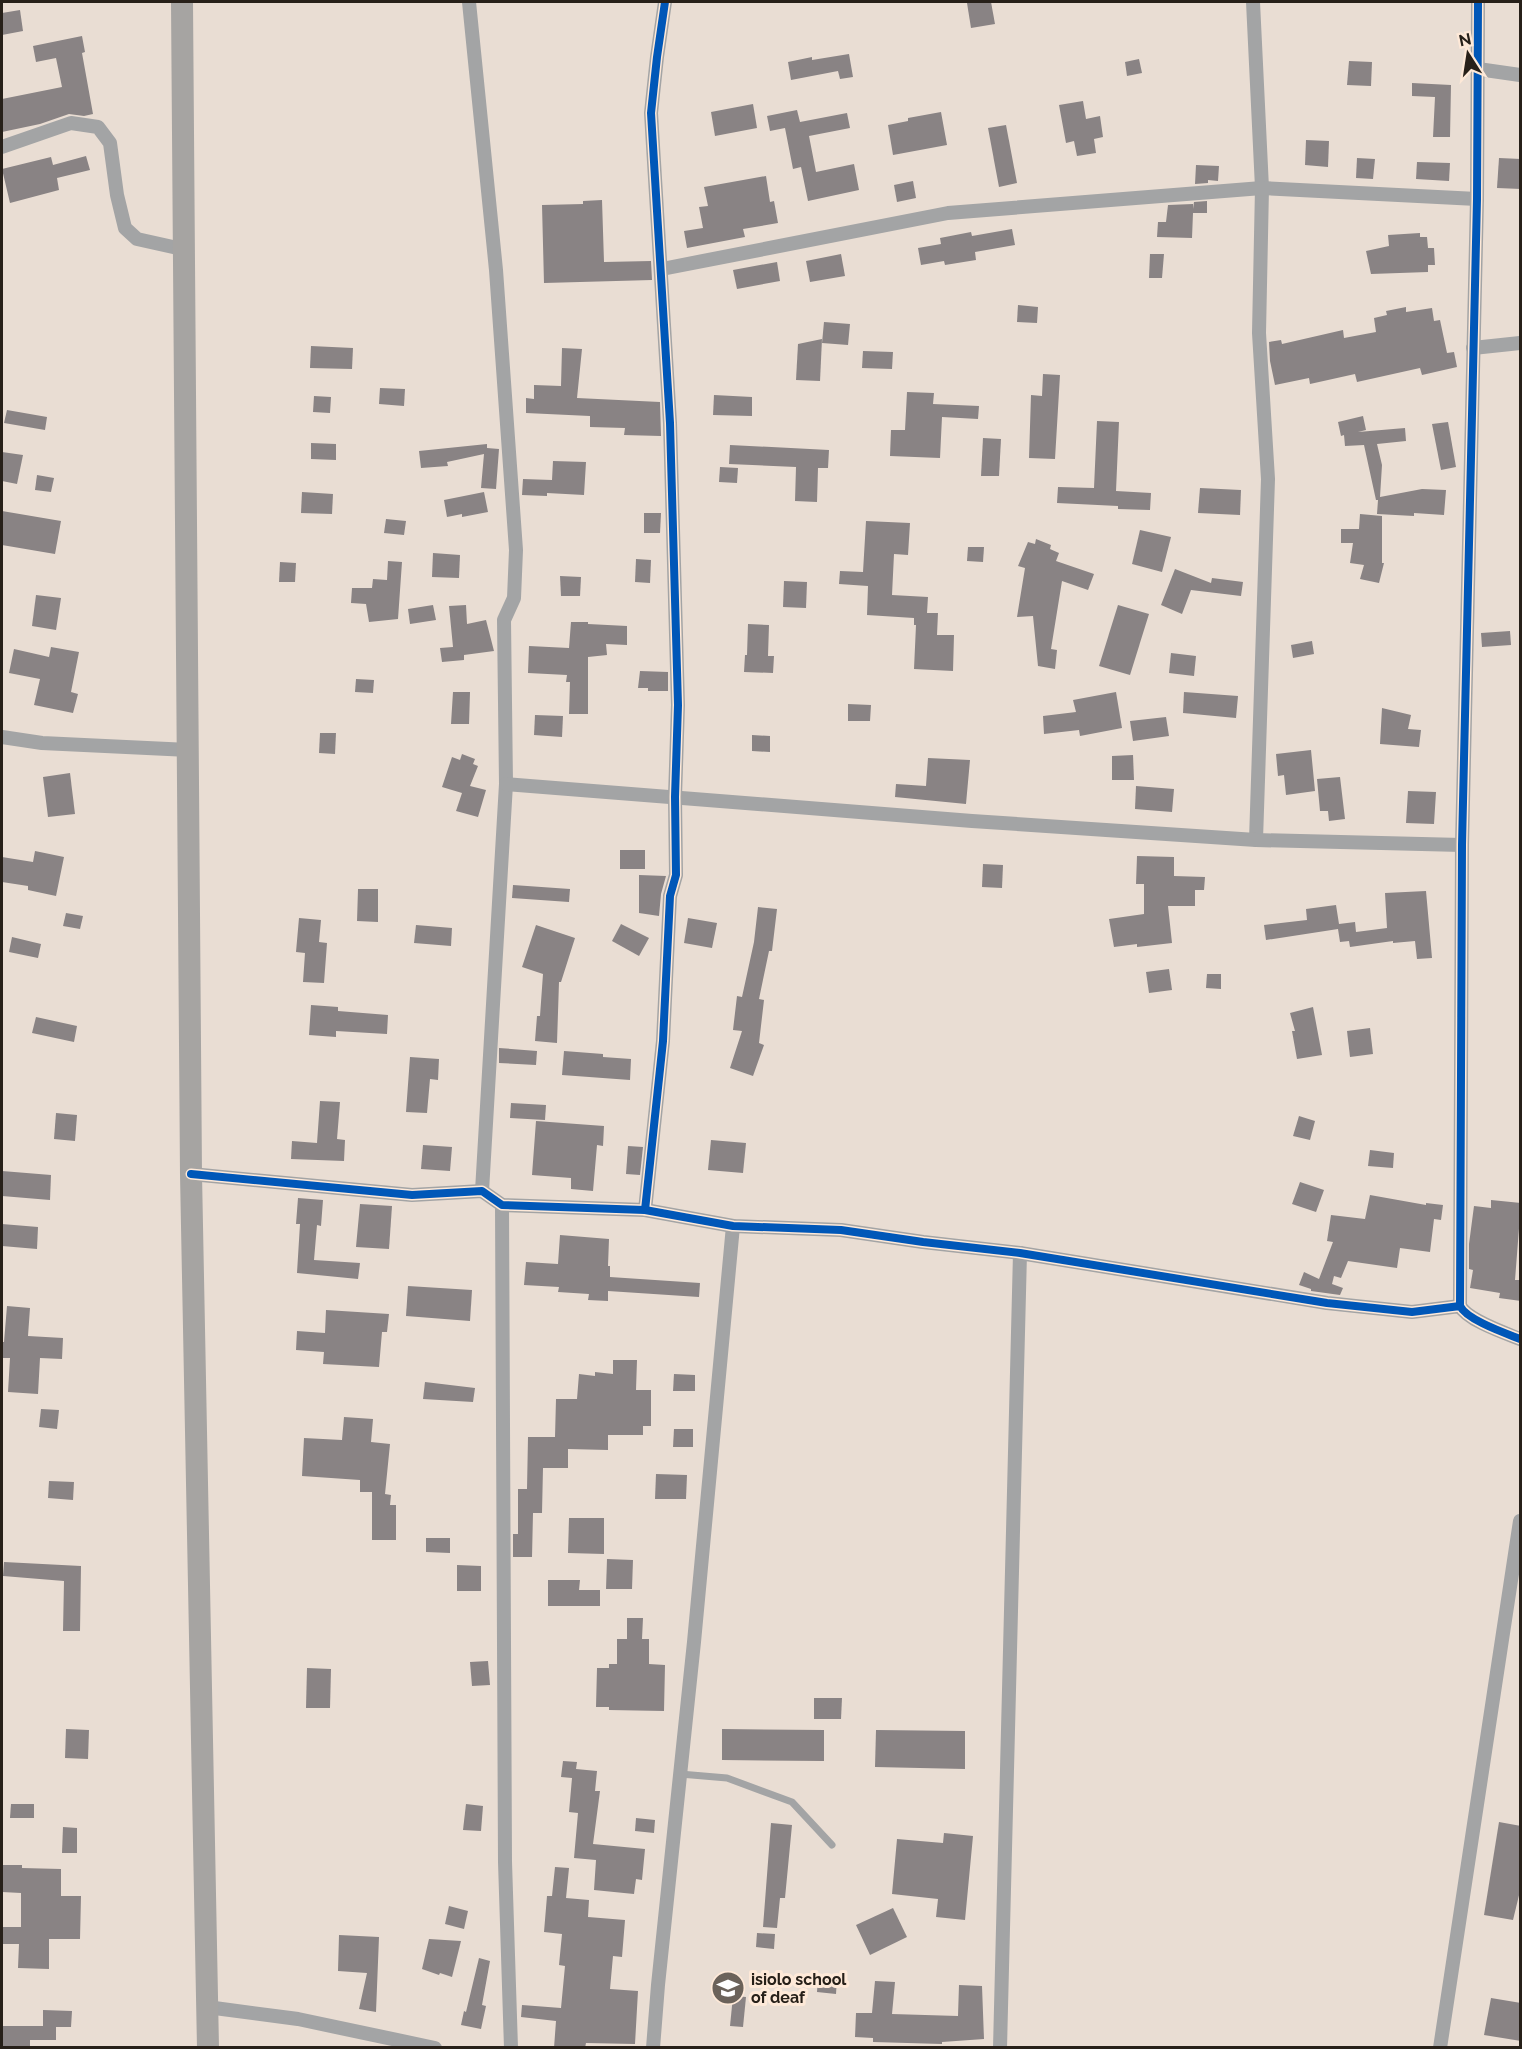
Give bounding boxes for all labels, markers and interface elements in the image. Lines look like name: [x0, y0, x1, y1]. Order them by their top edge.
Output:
north arrow: [1438, 24, 1498, 84]
text: N: [1457, 29, 1473, 50]
school or university icon: isiolo school of deaf: [710, 1970, 746, 2006]
place label: isiolo school of deaf: [751, 1970, 847, 2007]

